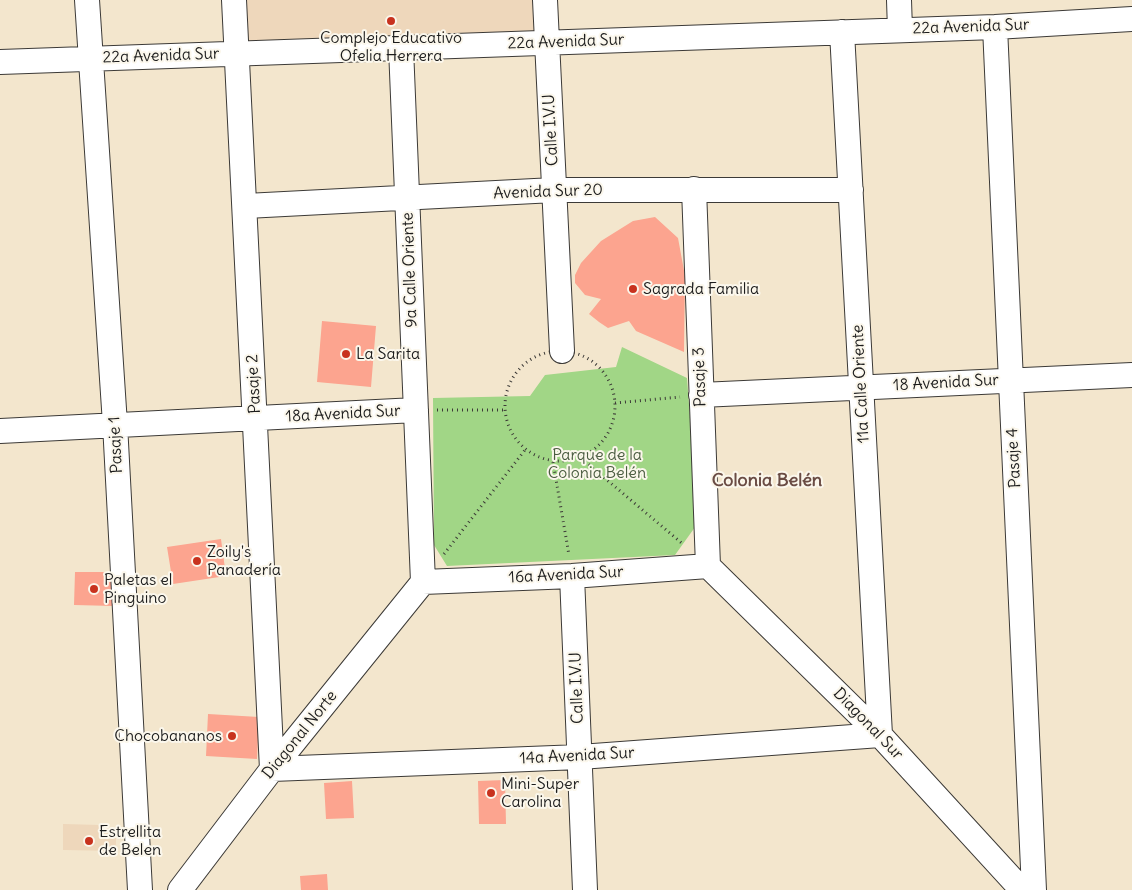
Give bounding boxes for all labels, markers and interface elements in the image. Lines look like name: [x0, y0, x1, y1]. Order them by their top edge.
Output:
marker: Complejo Educativo Ofelia Herrera: [385, 15, 397, 27]
street label: 22a Avenida Sur: [912, 15, 1030, 39]
place label: Complejo Educativo Ofelia Herrera: [320, 28, 462, 66]
street label: 22a Avenida Sur: [507, 30, 625, 54]
street label: 22a Avenida Sur: [102, 44, 220, 68]
street label: Calle I.V.U: [540, 94, 562, 166]
street label: Avenida Sur 20: [493, 180, 603, 204]
street label: 9a Calle Oriente: [398, 212, 422, 328]
place label: Sagrada Familia: [643, 279, 759, 299]
marker: Sagrada Familia: [627, 283, 639, 295]
street label: 11a Calle Oriente: [848, 324, 874, 444]
place label: La Sarita: [356, 344, 420, 364]
street label: Pasaje 3: [689, 347, 711, 407]
marker: La Sarita: [340, 348, 352, 360]
street label: Pasaje 2: [243, 354, 265, 414]
street label: 18 Avenida Sur: [893, 371, 999, 395]
street label: 18a Avenida Sur: [285, 401, 401, 427]
street label: Pasaje 1: [105, 416, 127, 474]
street label: Pasaje 4: [1003, 428, 1025, 488]
park label: Parque de la Colonia Belén: [548, 445, 646, 483]
district label: Colonia Belén: [712, 470, 822, 492]
place label: Zoily's Panadería: [207, 542, 281, 580]
marker: Zoily's Panadería: [191, 555, 203, 567]
street label: 16a Avenida Sur: [508, 562, 624, 588]
place label: Paletas el Pinguino: [104, 570, 172, 608]
marker: Paletas el Pinguino: [88, 583, 100, 595]
street label: Calle I.V.U: [566, 652, 588, 724]
street label: Diagonal Sur: [829, 684, 907, 764]
street label: Diagonal Norte: [259, 687, 341, 783]
place label: Chocobananos: [114, 726, 222, 746]
marker: Chocobananos: [226, 730, 238, 742]
street label: 14a Avenida Sur: [519, 743, 635, 769]
place label: Mini-Super Carolina: [501, 774, 579, 812]
marker: Mini-Super Carolina: [485, 787, 497, 799]
place label: Estrellita de Belen: [99, 822, 161, 860]
marker: Estrellita de Belen: [83, 835, 95, 847]

